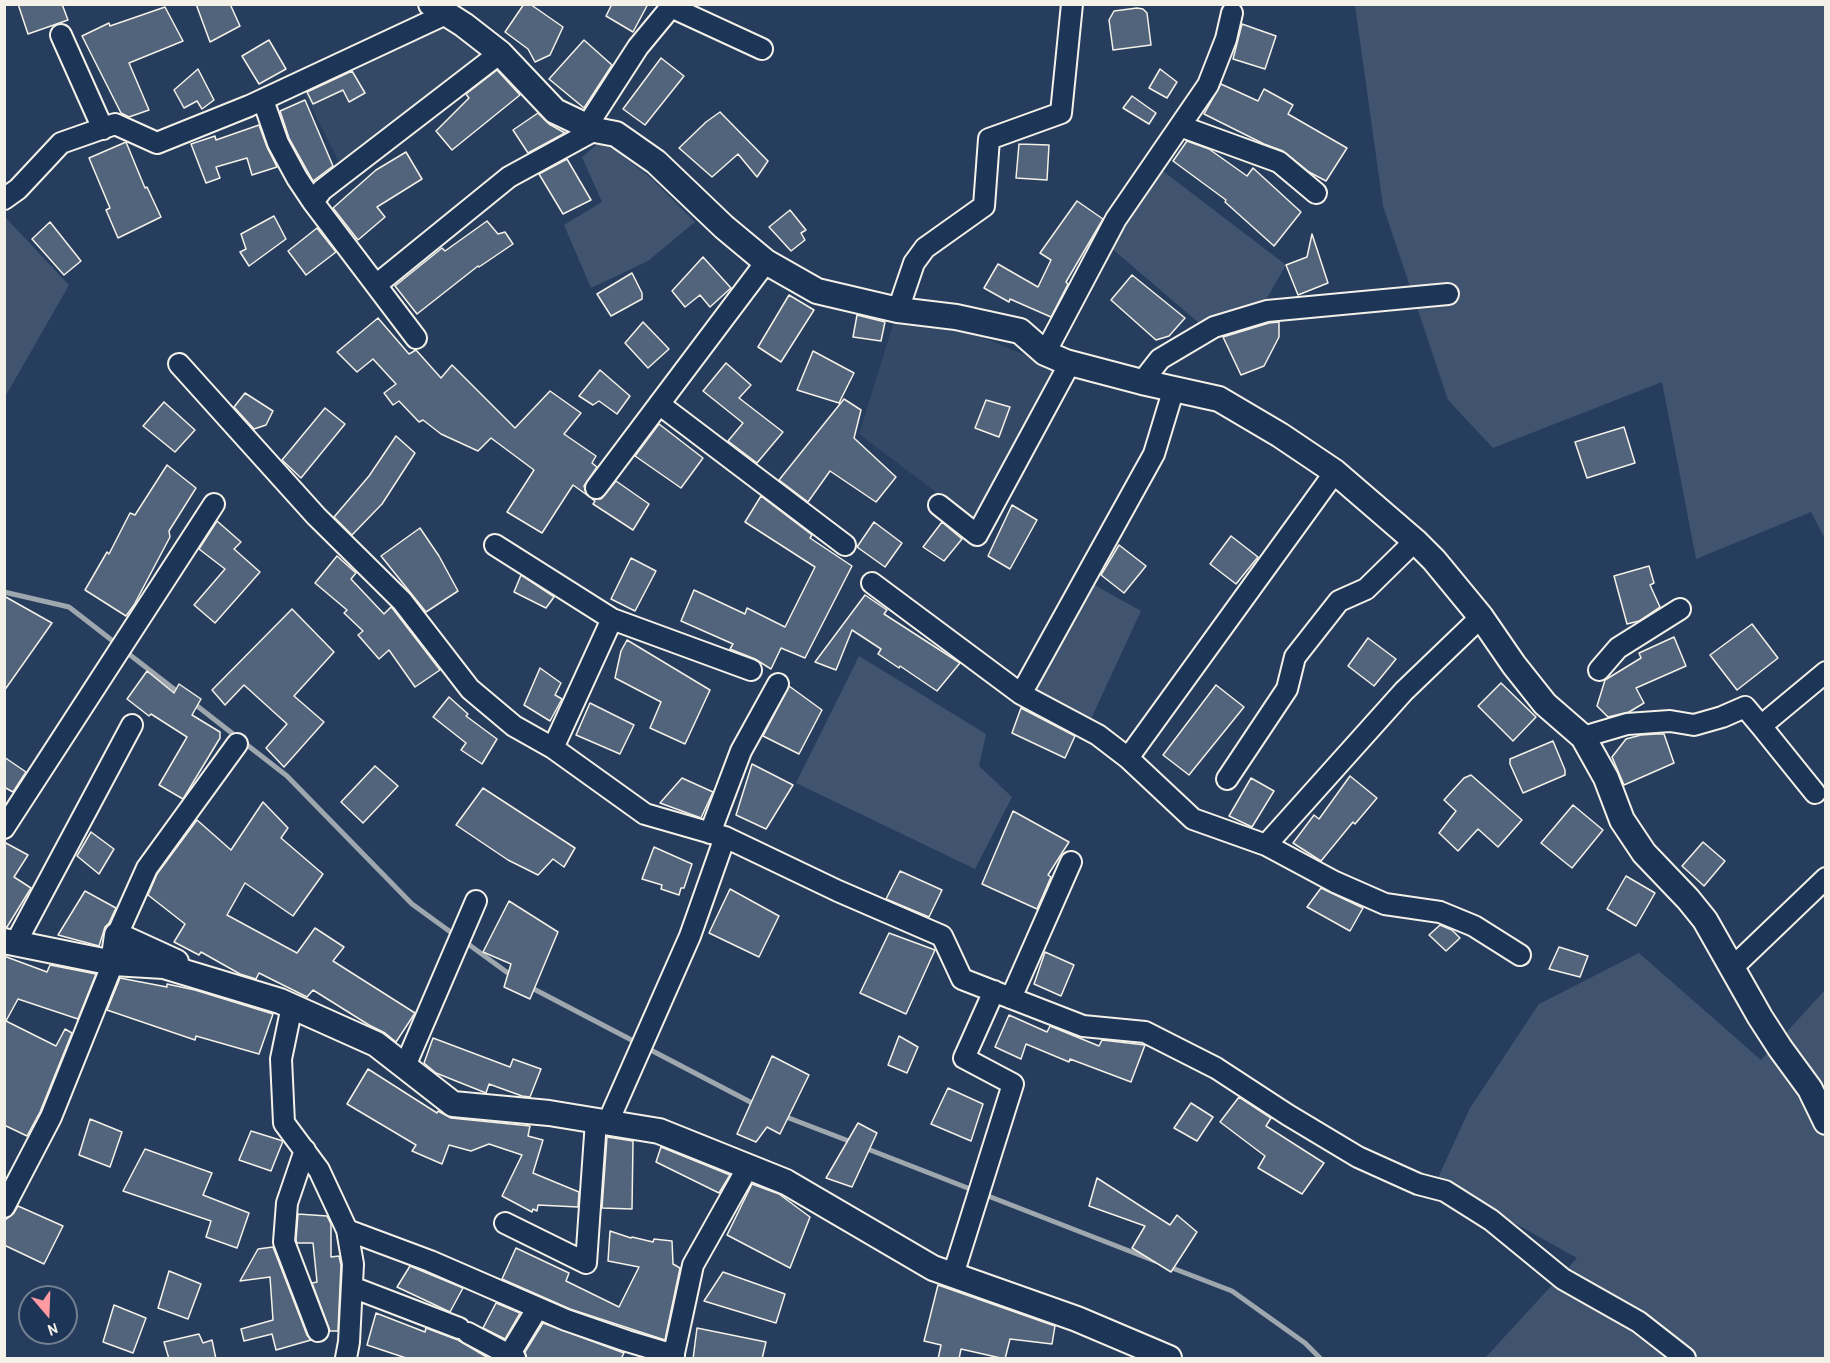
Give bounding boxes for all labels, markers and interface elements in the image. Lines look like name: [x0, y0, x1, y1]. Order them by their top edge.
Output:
north arrow: [18, 1285, 78, 1345]
text: N: [46, 1318, 61, 1342]

